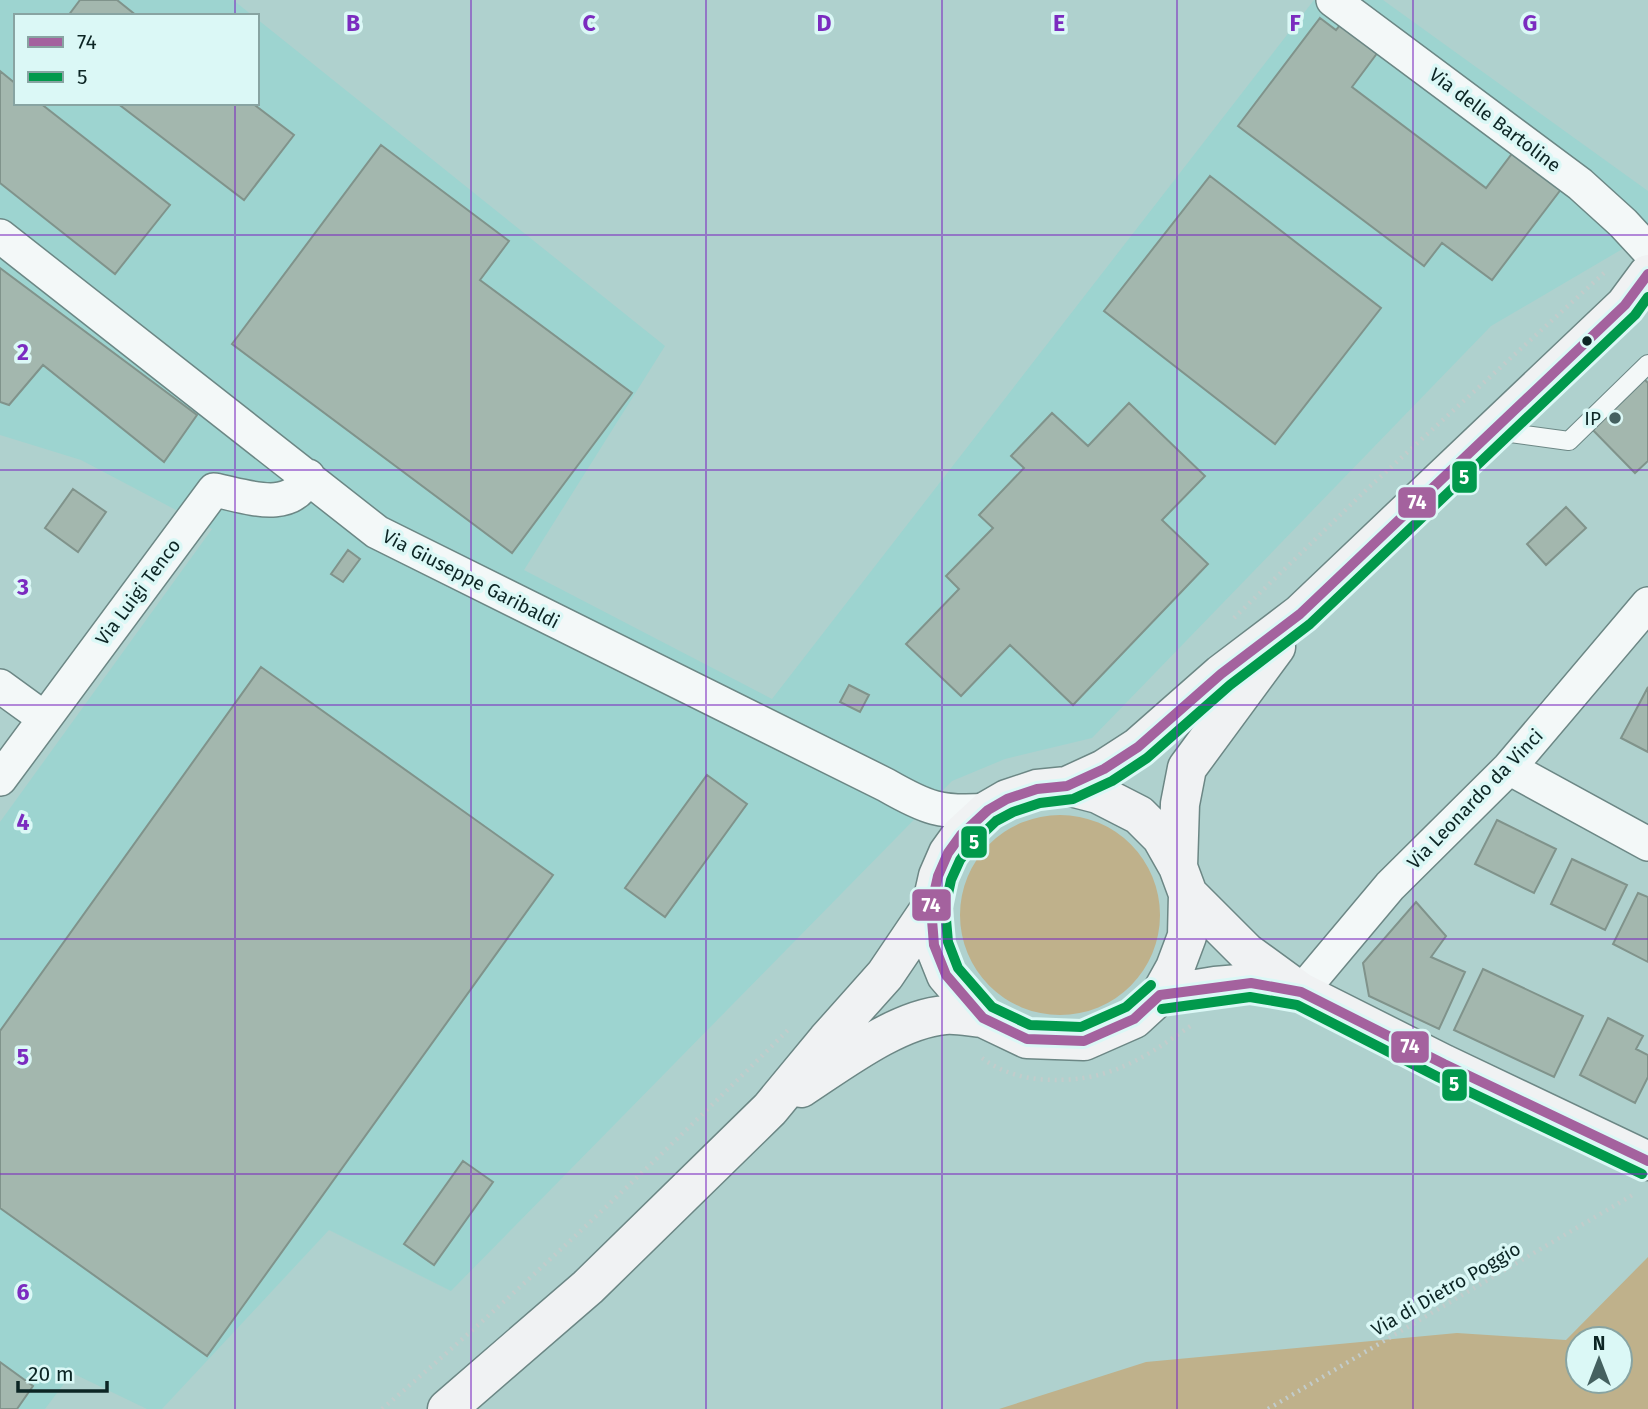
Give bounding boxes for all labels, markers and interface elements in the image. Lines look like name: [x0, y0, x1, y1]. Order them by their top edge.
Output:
text: B: [346, 9, 360, 37]
text: C: [582, 9, 596, 37]
text: D: [817, 9, 832, 37]
text: E: [1053, 9, 1065, 37]
text: F: [1289, 9, 1301, 37]
text: G: [1523, 9, 1537, 37]
legend: [14, 14, 259, 105]
text: 74: [77, 29, 97, 55]
street label: Via delle Bartoline: [1425, 63, 1565, 177]
text: 5: [77, 64, 88, 90]
unlabelled marker: [1580, 334, 1594, 348]
text: 2: [17, 338, 29, 366]
place label: IP: [1584, 407, 1601, 430]
marker: IP: [1607, 410, 1623, 426]
line badge: 5: [1451, 460, 1478, 494]
text: 5: [1459, 466, 1469, 489]
line badge: 74: [1397, 486, 1437, 519]
text: 74: [1408, 491, 1427, 514]
street label: Via Giuseppe Garibaldi: [379, 524, 563, 634]
street label: Via Luigi Tenco: [91, 534, 185, 650]
text: 3: [16, 573, 29, 601]
street label: Via Leonardo da Vinci: [1402, 724, 1548, 874]
text: 4: [17, 808, 30, 836]
line badge: 5: [960, 825, 988, 859]
text: 5: [969, 831, 979, 854]
line badge: 74: [911, 888, 952, 922]
text: 74: [922, 894, 941, 917]
line badge: 74: [1390, 1030, 1430, 1064]
text: 74: [1401, 1035, 1420, 1058]
text: 5: [17, 1043, 29, 1071]
line badge: 5: [1441, 1068, 1468, 1102]
text: 5: [1449, 1073, 1459, 1096]
street label: Via di Dietro Poggio: [1367, 1237, 1525, 1341]
text: 6: [17, 1278, 30, 1306]
north arrow: [1564, 1325, 1634, 1395]
text: N: [1593, 1332, 1605, 1355]
scale bar: [18, 1350, 107, 1394]
text: 20 m: [28, 1361, 74, 1387]

